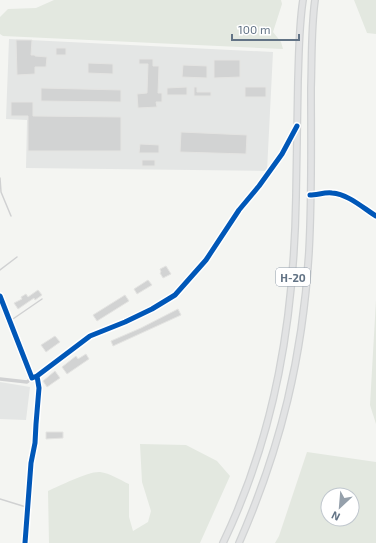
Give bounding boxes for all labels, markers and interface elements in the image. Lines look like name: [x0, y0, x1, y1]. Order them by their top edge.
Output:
scale bar: [232, 16, 299, 42]
text: 100 m: [238, 22, 270, 36]
road number: Н-20: [276, 268, 310, 286]
north arrow: [320, 487, 360, 527]
text: N: [329, 509, 342, 524]

